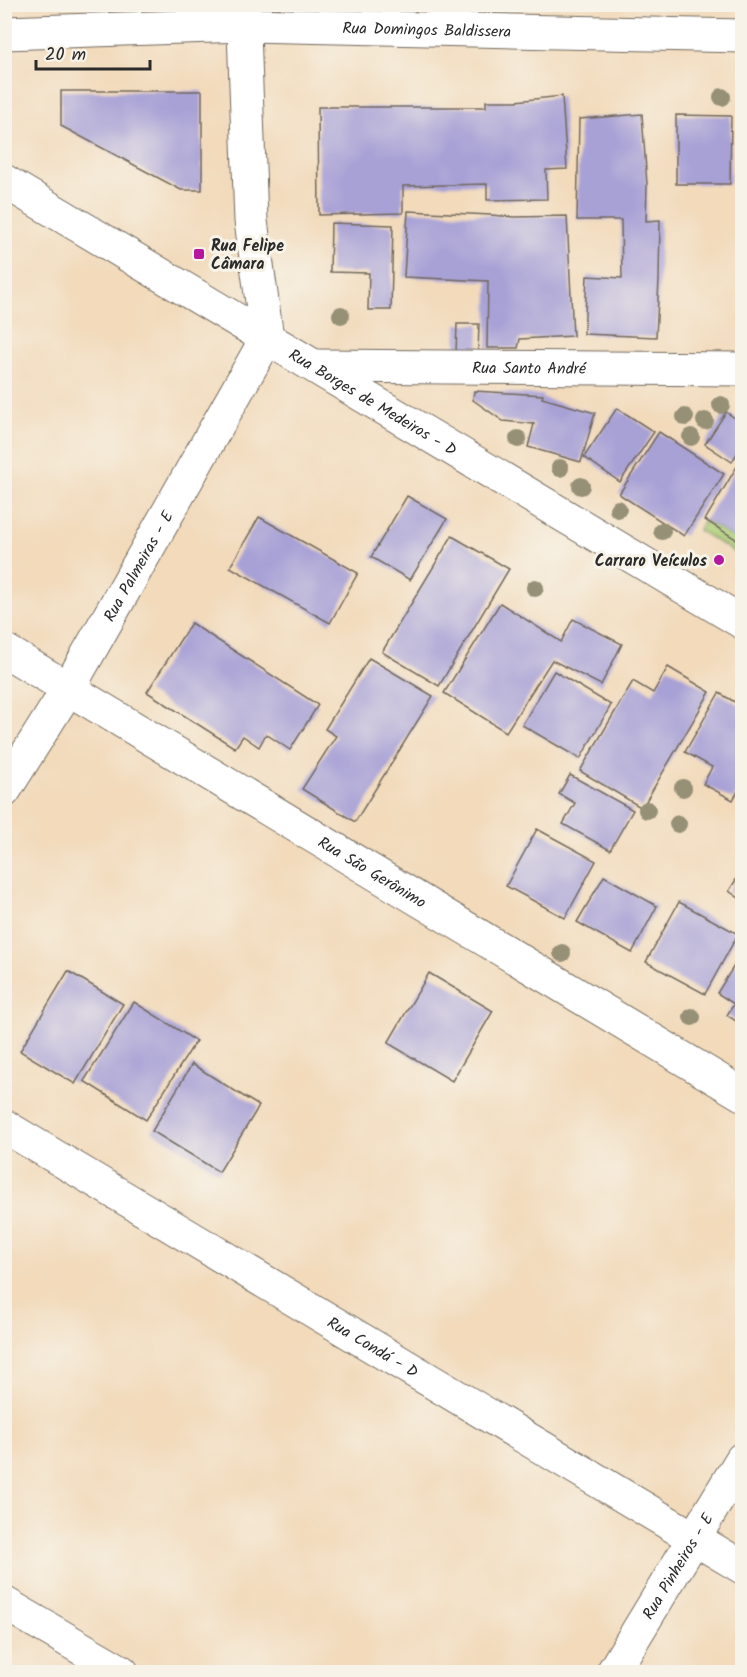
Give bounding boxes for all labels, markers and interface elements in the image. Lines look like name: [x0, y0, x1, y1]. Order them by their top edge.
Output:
street label: Rua Domingos Baldissera: [342, 16, 511, 45]
scale bar: [36, 33, 150, 71]
text: 20 m: [45, 41, 86, 70]
place label: Rua Felipe Câmara: [211, 234, 284, 277]
marker: Rua Felipe Câmara: [192, 247, 206, 261]
street label: Rua Borges de Medeiros - D: [283, 343, 461, 463]
street label: Rua Santo André: [472, 356, 587, 382]
street label: Rua Palmeiras - E: [98, 506, 181, 627]
place label: Carraro Veículos: [595, 549, 708, 574]
marker: Carraro Veículos: [712, 553, 726, 567]
street label: Rua São Gerônimo: [313, 831, 431, 915]
street label: Rua Condá - D: [322, 1311, 423, 1385]
street label: Rua Pinheiros - E: [637, 1508, 721, 1625]

